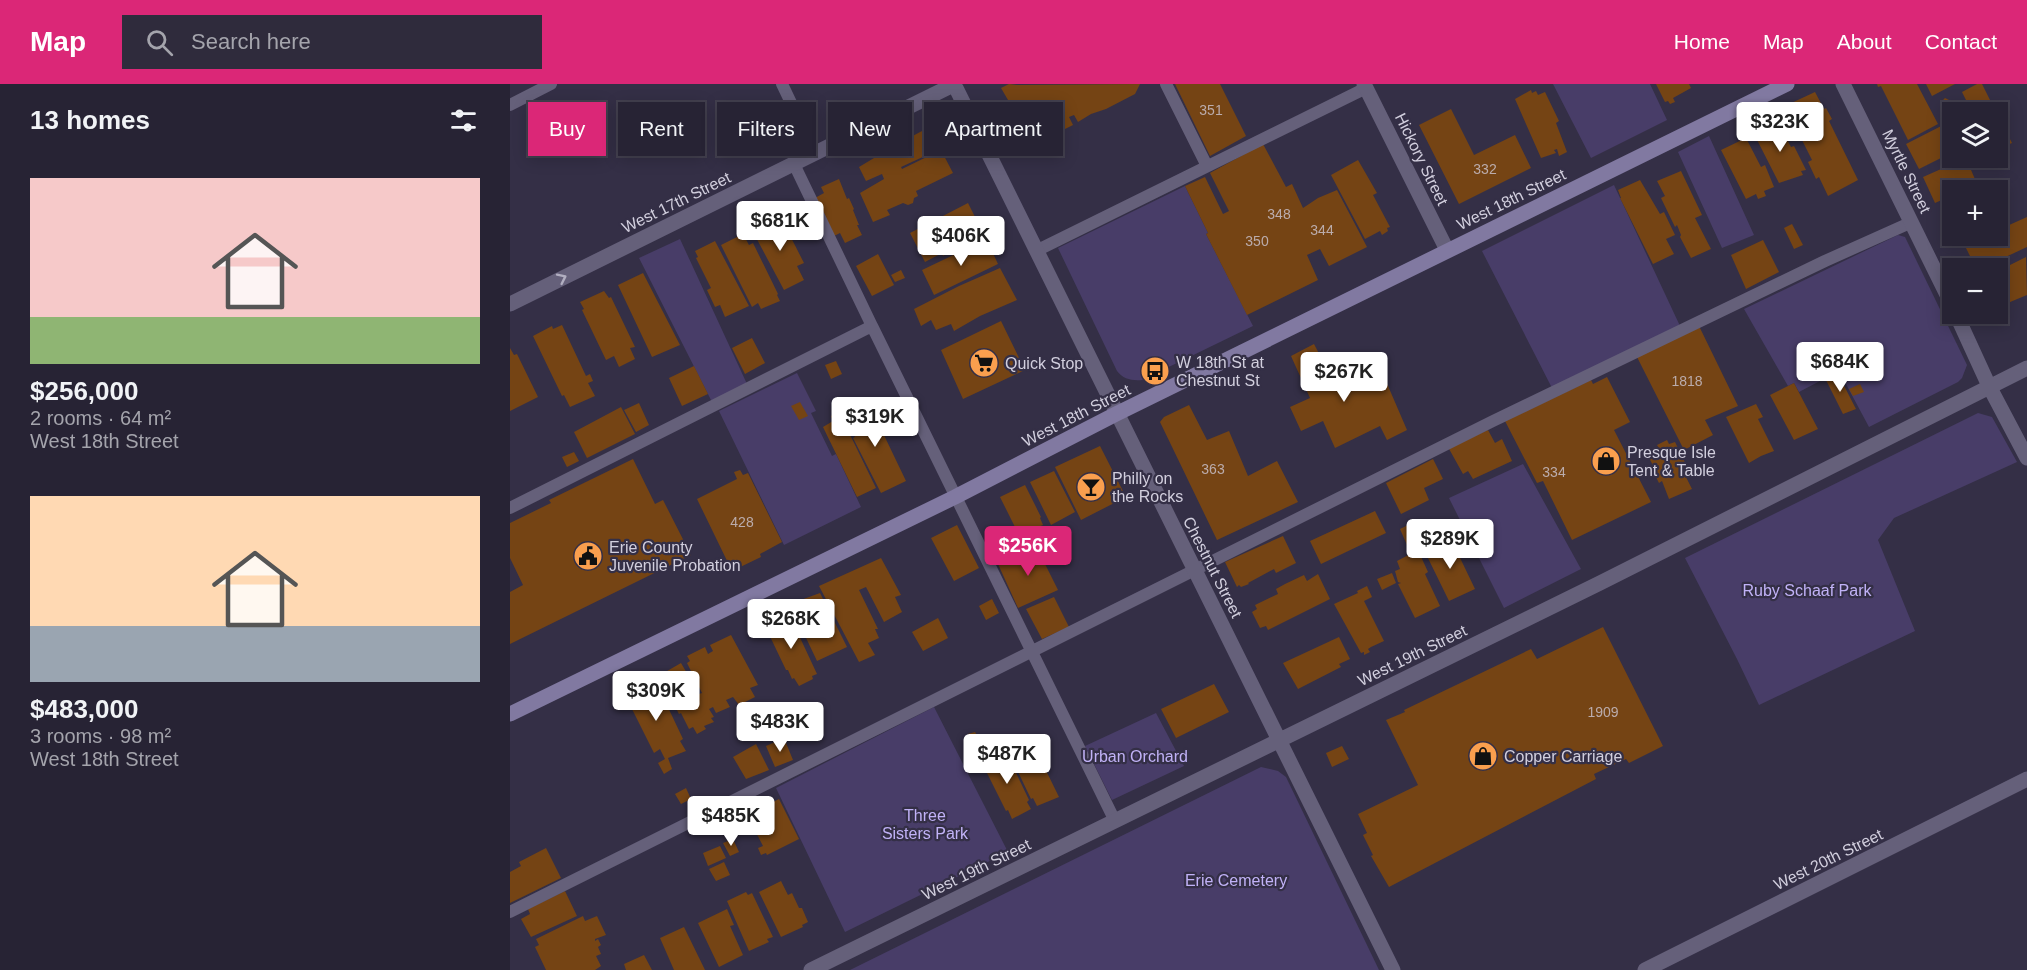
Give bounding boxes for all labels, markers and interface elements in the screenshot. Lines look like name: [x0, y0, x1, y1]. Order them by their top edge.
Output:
search box: [122, 15, 542, 69]
text: Map: [30, 26, 86, 57]
icon: search: [143, 26, 176, 59]
text: Search here: [191, 29, 311, 54]
text: Home: [1674, 30, 1730, 53]
text: Map: [1763, 30, 1804, 53]
text: About: [1837, 30, 1892, 53]
text: Contact: [1925, 30, 1997, 53]
chip: Buy: [528, 102, 606, 156]
chip: Rent: [618, 102, 705, 156]
chip: Filters: [717, 102, 816, 156]
chip: New: [828, 102, 912, 156]
chip: Apartment: [924, 102, 1063, 156]
house number: 351: [1199, 102, 1223, 118]
pin: $323K: [1738, 102, 1822, 153]
map controls: [1942, 102, 2008, 324]
button: layers: [1942, 102, 2008, 168]
icon: filters: [447, 104, 480, 137]
text: 13 homes: [30, 105, 150, 135]
street label: Hickory Street: [1392, 110, 1451, 209]
text: $323K: [1751, 110, 1809, 132]
street label: Myrtle Street: [1879, 127, 1934, 216]
house number: 332: [1473, 161, 1497, 177]
street label: West 18th Street: [1454, 166, 1569, 233]
street label: West 17th Street: [619, 169, 734, 236]
button: +: [1942, 180, 2008, 246]
pin: $681K: [738, 201, 822, 252]
house number: 348: [1267, 206, 1291, 222]
text: $681K: [751, 209, 809, 231]
pin: $406K: [919, 216, 1003, 267]
icon: home: [201, 217, 309, 325]
house number: 344: [1310, 222, 1334, 238]
text: $406K: [932, 224, 990, 246]
house number: 350: [1245, 233, 1269, 249]
button: −: [1942, 258, 2008, 324]
one-way arrow: [556, 274, 567, 285]
pin: $684K: [1798, 342, 1882, 393]
supermarket icon: Quick Stop: [968, 347, 1000, 379]
text: $684K: [1811, 350, 1869, 372]
pin: $267K: [1302, 352, 1386, 403]
place label: W 18th St at Chestnut St: [1176, 354, 1265, 389]
place label: Quick Stop: [1005, 355, 1083, 372]
bus stop icon: W 18th St at Chestnut St: [1139, 355, 1171, 387]
text: $267K: [1315, 360, 1373, 382]
house number: 1818: [1671, 373, 1703, 389]
text: $256,000: [30, 376, 138, 406]
street label: West 18th Street: [1019, 381, 1134, 450]
pin: $319K: [833, 397, 917, 448]
text: $319K: [846, 405, 904, 427]
text: 2 rooms · 64 m²: [30, 407, 171, 429]
text: West 18th Street: [30, 430, 179, 452]
place label: Presque Isle Tent & Table: [1627, 444, 1716, 479]
shop icon: Presque Isle Tent & Table: [1590, 445, 1622, 477]
house number: 363: [1201, 461, 1225, 477]
house number: 334: [1542, 464, 1566, 480]
place label: Philly on the Rocks: [1112, 470, 1183, 505]
bar icon: Philly on the Rocks: [1075, 471, 1107, 503]
house number: 428: [730, 514, 754, 530]
street label: Chestnut Street: [1180, 514, 1246, 621]
pin: $289K: [1408, 519, 1492, 570]
pin: $256K: [986, 526, 1070, 577]
text: $289K: [1421, 527, 1479, 549]
text: $256K: [999, 534, 1057, 556]
icon: home: [201, 535, 309, 643]
place label: Erie County Juvenile Probation: [609, 539, 741, 574]
public building icon: Erie County Juvenile Probation: [572, 540, 604, 572]
park label: Ruby Schaaf Park: [1743, 582, 1872, 599]
pin: $268K: [749, 599, 833, 650]
text: $268K: [762, 607, 820, 629]
street label: West 19th Street: [1355, 622, 1470, 689]
pin: $309K: [614, 671, 698, 722]
text: $309K: [627, 679, 685, 701]
text: $483,000: [30, 694, 138, 724]
pin: $483K: [738, 702, 822, 753]
house number: 1909: [1587, 704, 1619, 720]
text: $483K: [751, 710, 809, 732]
text: 3 rooms · 98 m²: [30, 725, 171, 747]
pin: $487K: [965, 734, 1049, 785]
shop icon: Copper Carriage: [1467, 740, 1499, 772]
text: $487K: [978, 742, 1036, 764]
text: West 18th Street: [30, 748, 179, 770]
park label: Urban Orchard: [1082, 748, 1188, 765]
place label: Copper Carriage: [1504, 748, 1622, 765]
pin: $485K: [689, 796, 773, 847]
text: $485K: [702, 804, 760, 826]
park label: Three Sisters Park: [882, 807, 969, 842]
street label: West 20th Street: [1771, 826, 1886, 893]
street label: West 19th Street: [919, 836, 1034, 903]
park label: Erie Cemetery: [1185, 872, 1287, 889]

